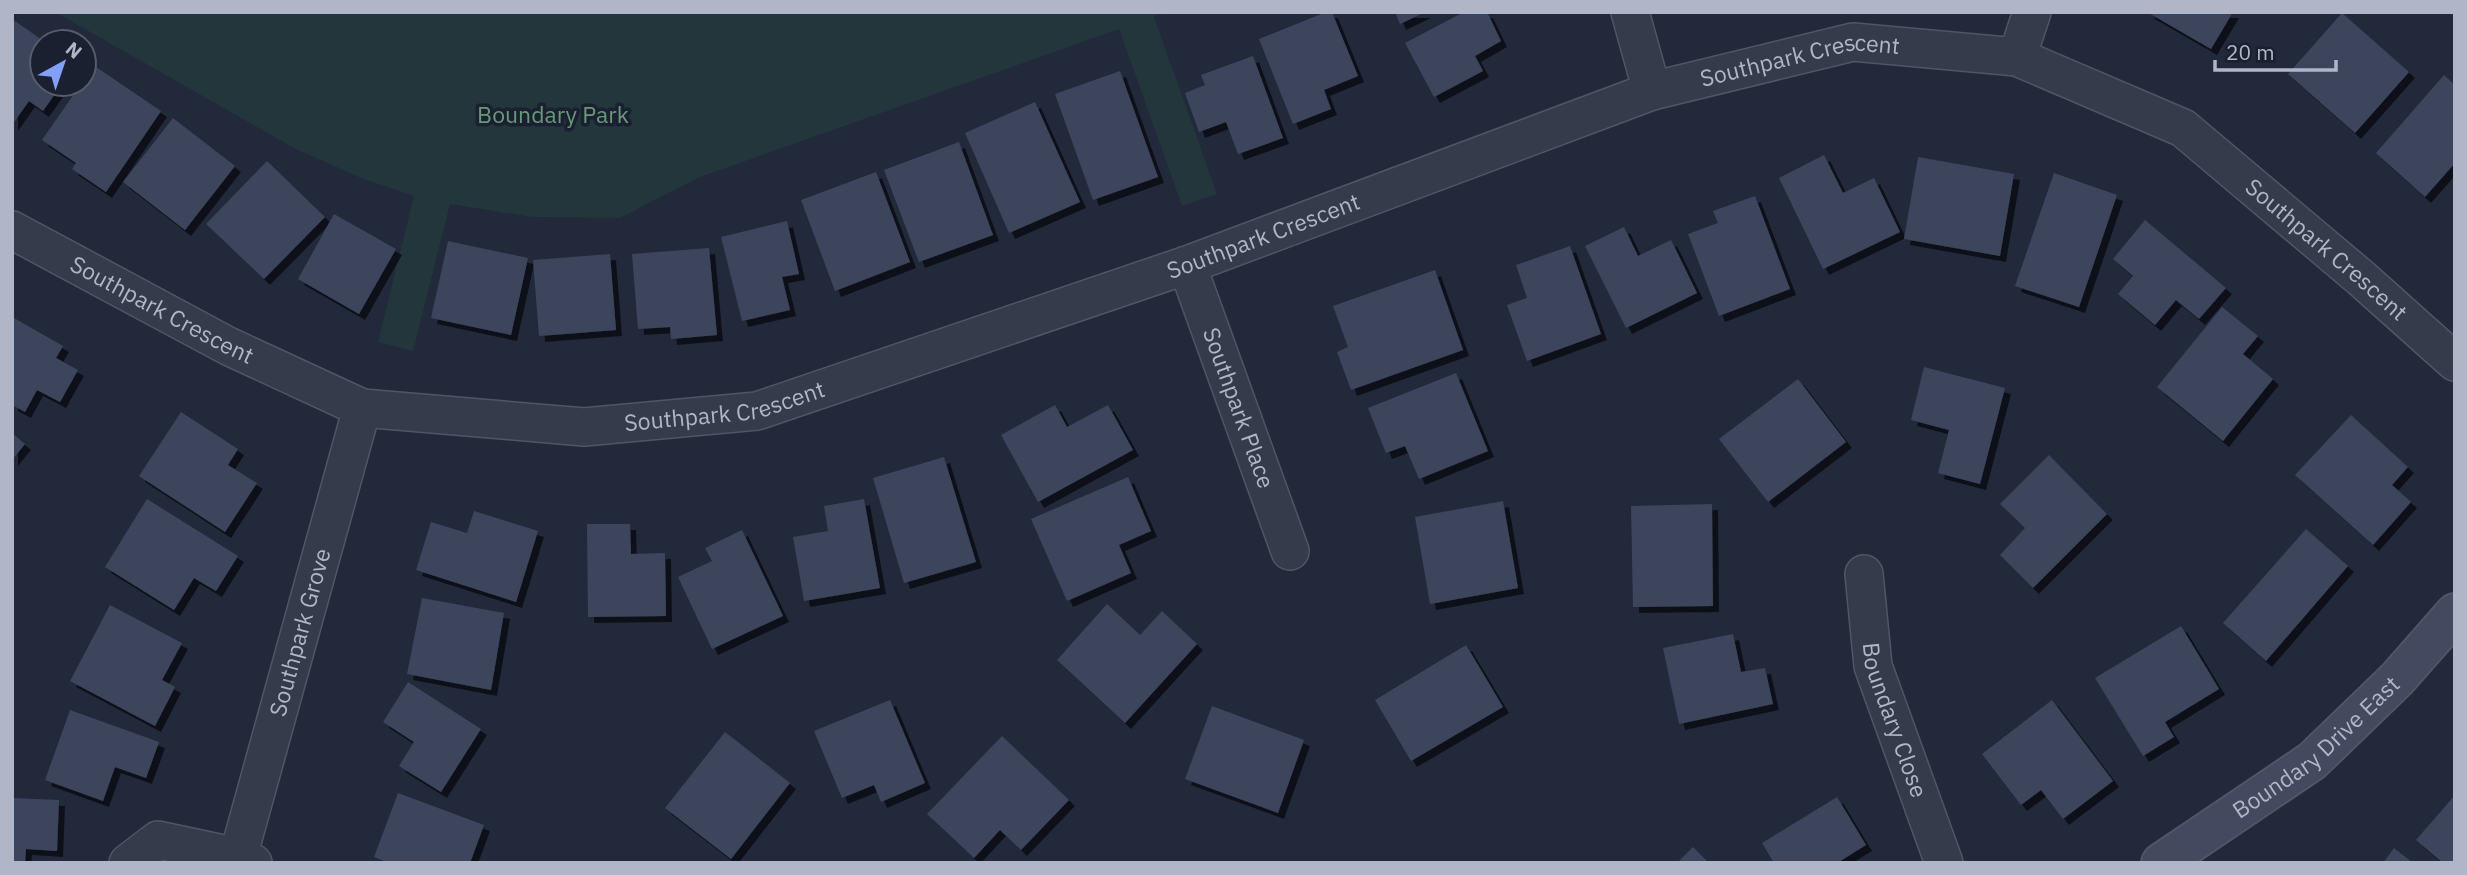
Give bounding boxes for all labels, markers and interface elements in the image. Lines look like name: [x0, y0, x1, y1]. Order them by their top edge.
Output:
street label: Southpark Crescent: [1697, 26, 1901, 93]
north arrow: [28, 28, 98, 98]
scale bar: [2215, 28, 2336, 72]
text: N: [61, 36, 87, 64]
text: 20 m: [2226, 38, 2275, 66]
park label: Boundary Park: [477, 99, 629, 129]
street label: Southpark Crescent: [2240, 171, 2414, 326]
street label: Southpark Crescent: [1163, 186, 1364, 285]
street label: Southpark Crescent: [65, 248, 259, 370]
street label: Southpark Place: [1197, 323, 1282, 492]
street label: Southpark Crescent: [623, 373, 828, 437]
street label: Southpark Grove: [262, 545, 337, 719]
street label: Boundary Close: [1857, 641, 1935, 801]
street label: Boundary Drive East: [2226, 669, 2405, 825]

